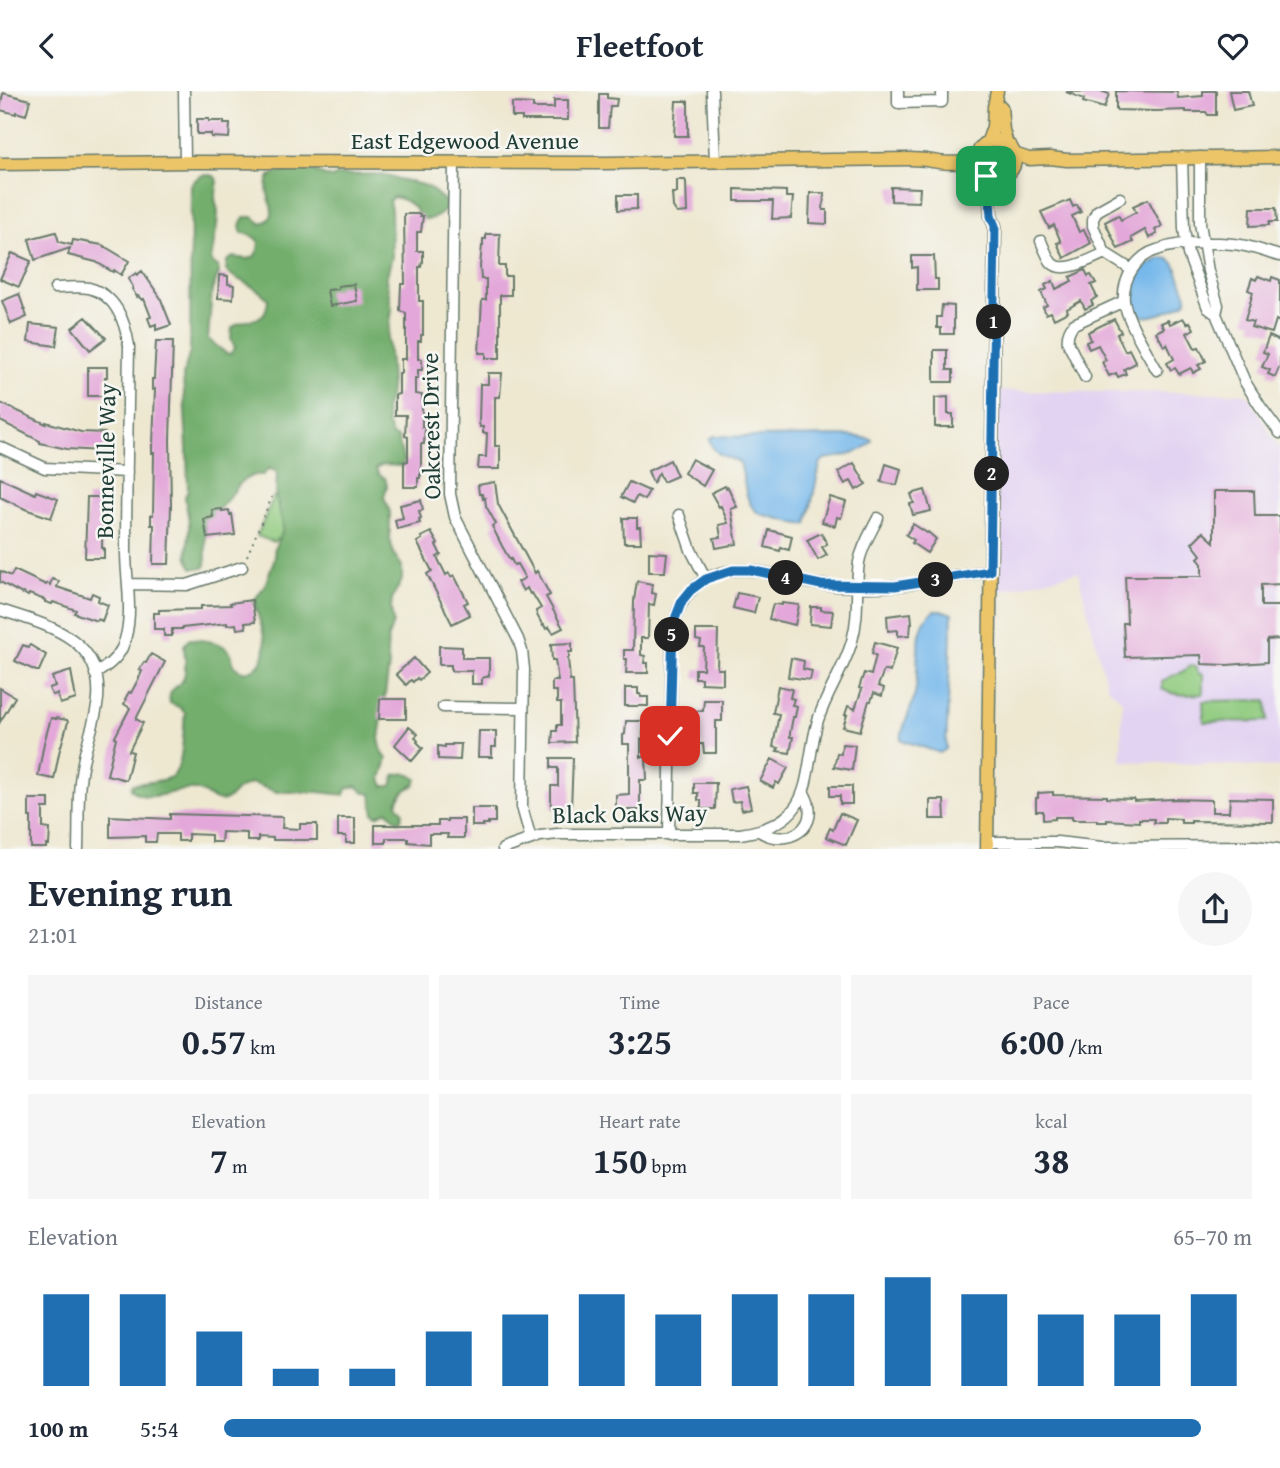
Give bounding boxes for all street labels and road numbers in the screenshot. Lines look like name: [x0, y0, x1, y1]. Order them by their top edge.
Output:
street label: East Edgewood Avenue: [351, 123, 579, 158]
street label: Oakcrest Drive: [412, 352, 449, 500]
street label: Bonneville Way: [87, 383, 124, 539]
street label: Black Oaks Way: [552, 795, 708, 832]

